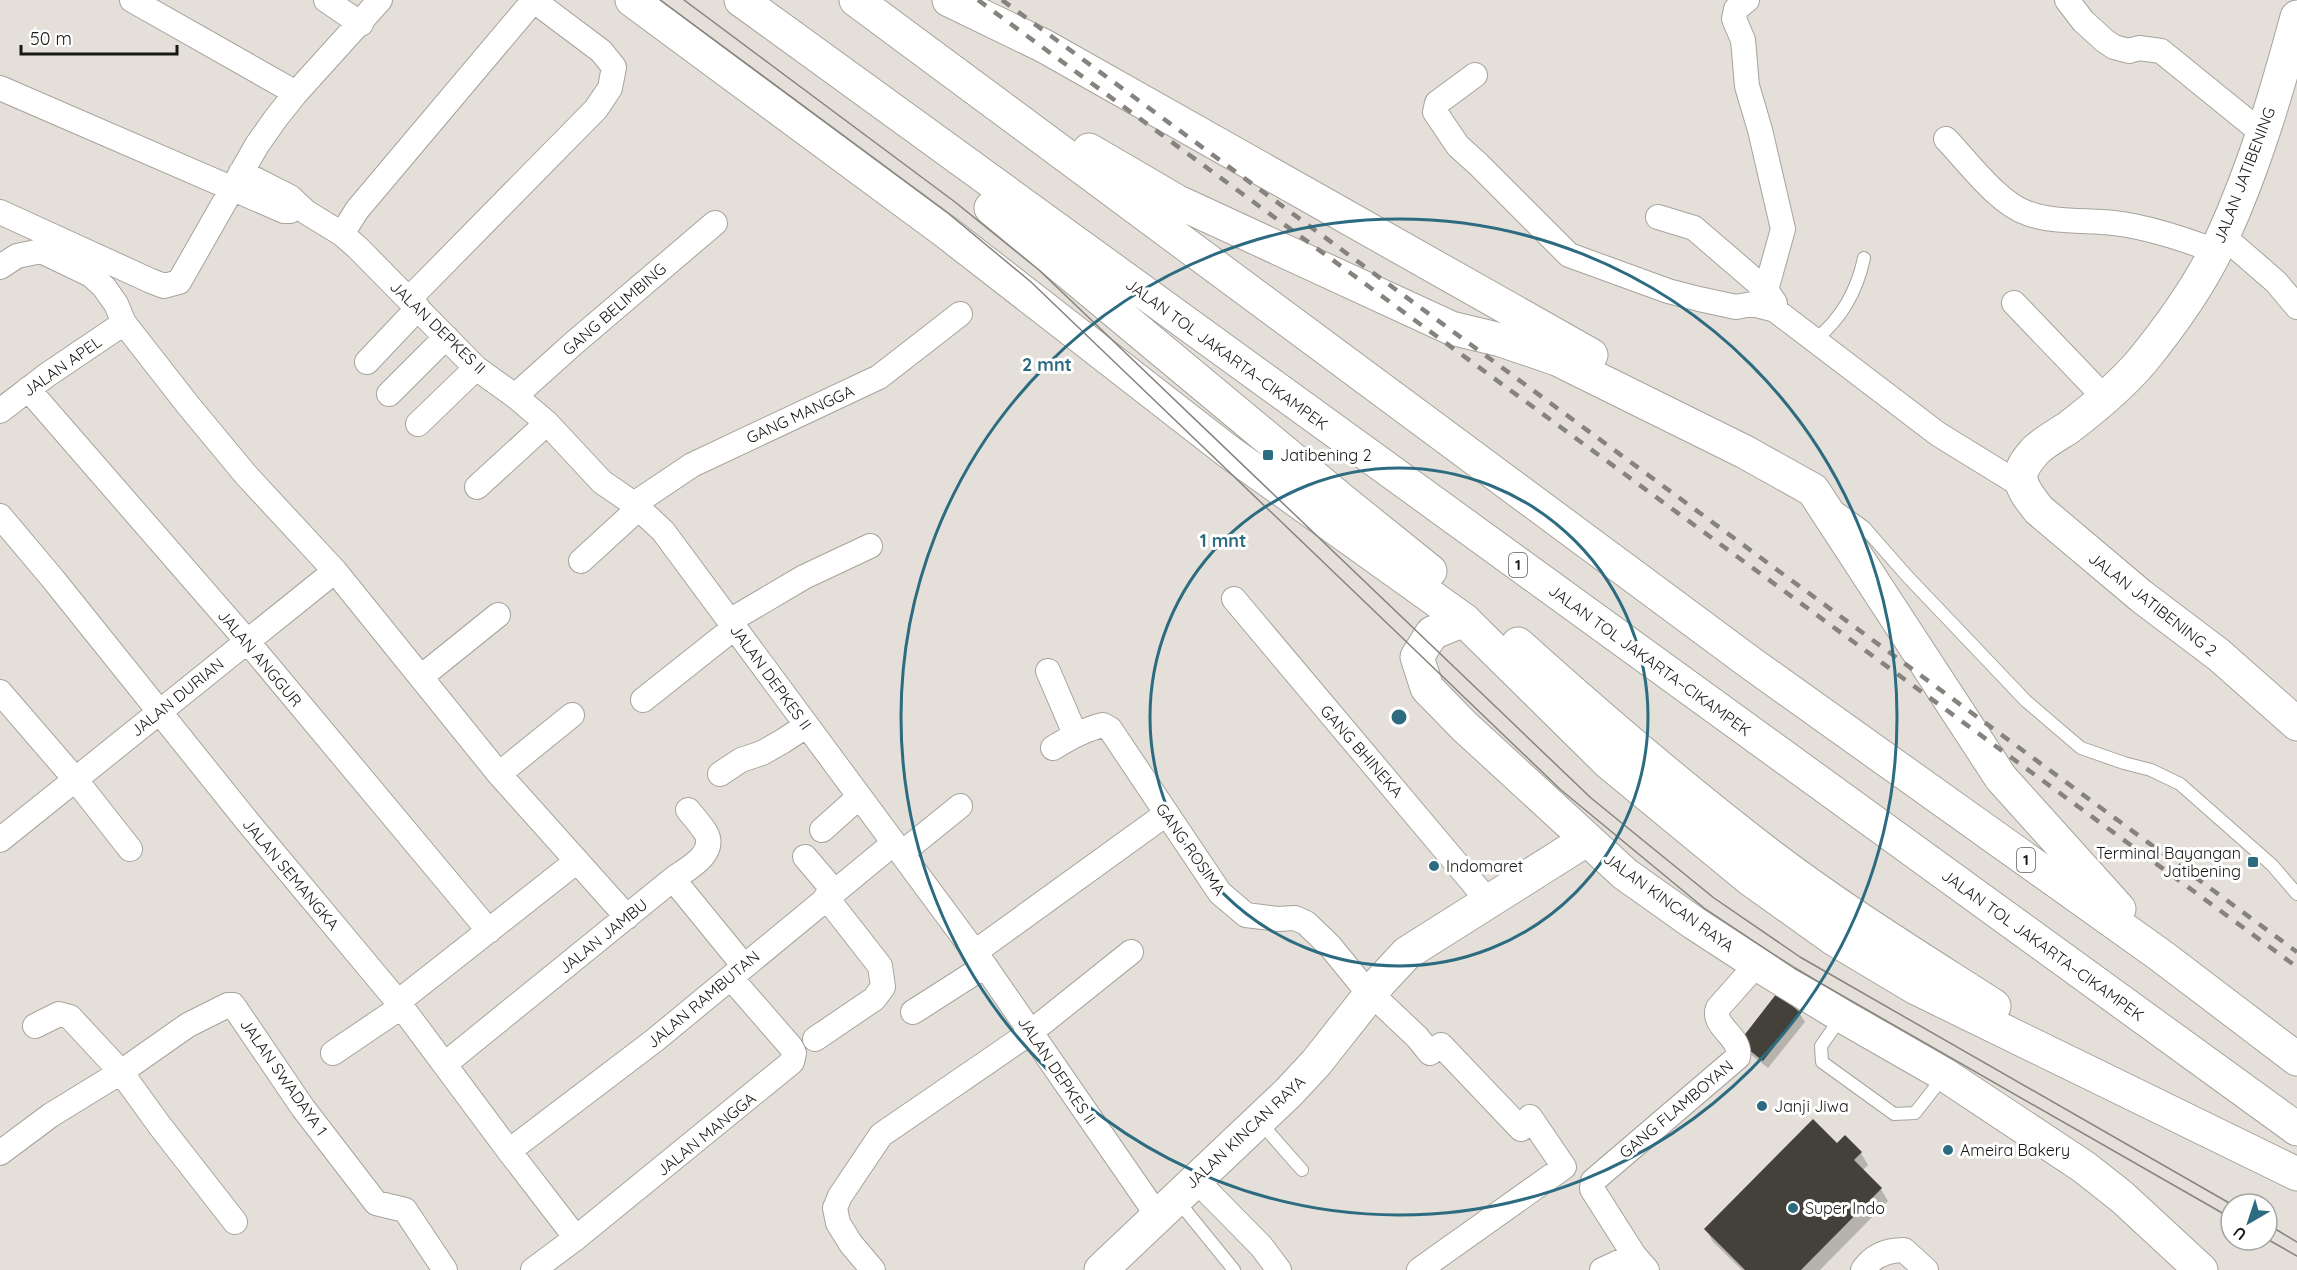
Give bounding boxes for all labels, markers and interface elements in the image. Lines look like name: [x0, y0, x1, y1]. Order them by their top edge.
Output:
scale bar: [21, 18, 177, 56]
text: 50 m: [30, 27, 72, 50]
street label: JALAN JATIBENING: [2209, 104, 2279, 246]
street label: GANG BELIMBING: [558, 258, 670, 360]
street label: JALAN TOL JAKARTA–CIKAMPEK: [1122, 274, 1332, 434]
street label: JALAN DEPKES II: [386, 276, 490, 378]
street label: JALAN APEL: [19, 331, 106, 400]
text: 2 mnt: [1022, 353, 1072, 376]
street label: GANG MANGGA: [743, 380, 857, 448]
place label: Jatibening 2: [1280, 445, 1372, 465]
marker: Jatibening 2: [1261, 448, 1275, 462]
text: 1 mnt: [1200, 529, 1246, 552]
street label: JALAN JATIBENING 2: [2085, 548, 2221, 660]
road number: 1: [1509, 553, 1527, 577]
street label: JALAN TOL JAKARTA–CIKAMPEK: [1545, 580, 1755, 740]
street label: JALAN ANGGUR: [214, 605, 306, 711]
street label: JALAN DEPKES II: [726, 620, 816, 734]
street label: JALAN DURIAN: [126, 653, 228, 741]
street label: GANG BHINEKA: [1316, 701, 1408, 801]
centre of rings: [1389, 707, 1409, 727]
street label: GANG ROSIMA: [1152, 799, 1230, 899]
street label: JALAN SEMANGKA: [238, 814, 344, 934]
place label: Terminal Bayangan Jatibening: [2096, 843, 2241, 881]
street label: JALAN KINCAN RAYA: [1600, 848, 1738, 956]
road number: 1: [2017, 848, 2035, 872]
marker: Terminal Bayangan Jatibening: [2246, 855, 2260, 869]
place label: Indomaret: [1446, 856, 1523, 876]
marker: Indomaret: [1427, 859, 1441, 873]
street label: JALAN TOL JAKARTA–CIKAMPEK: [1938, 865, 2148, 1025]
street label: JALAN JAMBU: [555, 894, 651, 978]
street label: JALAN RAMBUTAN: [643, 946, 763, 1052]
street label: JALAN DEPKES II: [1014, 1012, 1100, 1128]
street label: JALAN SWADAYA 1: [236, 1015, 332, 1139]
street label: GANG FLAMBOYAN: [1615, 1056, 1737, 1162]
street label: JALAN KINCAN RAYA: [1181, 1071, 1309, 1193]
street label: JALAN MANGGA: [652, 1088, 760, 1180]
place label: Janji Jiwa: [1774, 1096, 1849, 1116]
marker: Janji Jiwa: [1755, 1099, 1769, 1113]
place label: Ameira Bakery: [1960, 1140, 2070, 1160]
marker: Ameira Bakery: [1941, 1143, 1955, 1157]
north arrow: [2219, 1192, 2279, 1252]
place label: Super Indo: [1805, 1198, 1885, 1218]
marker: Super Indo: [1786, 1201, 1800, 1215]
text: U: [2229, 1222, 2250, 1245]

